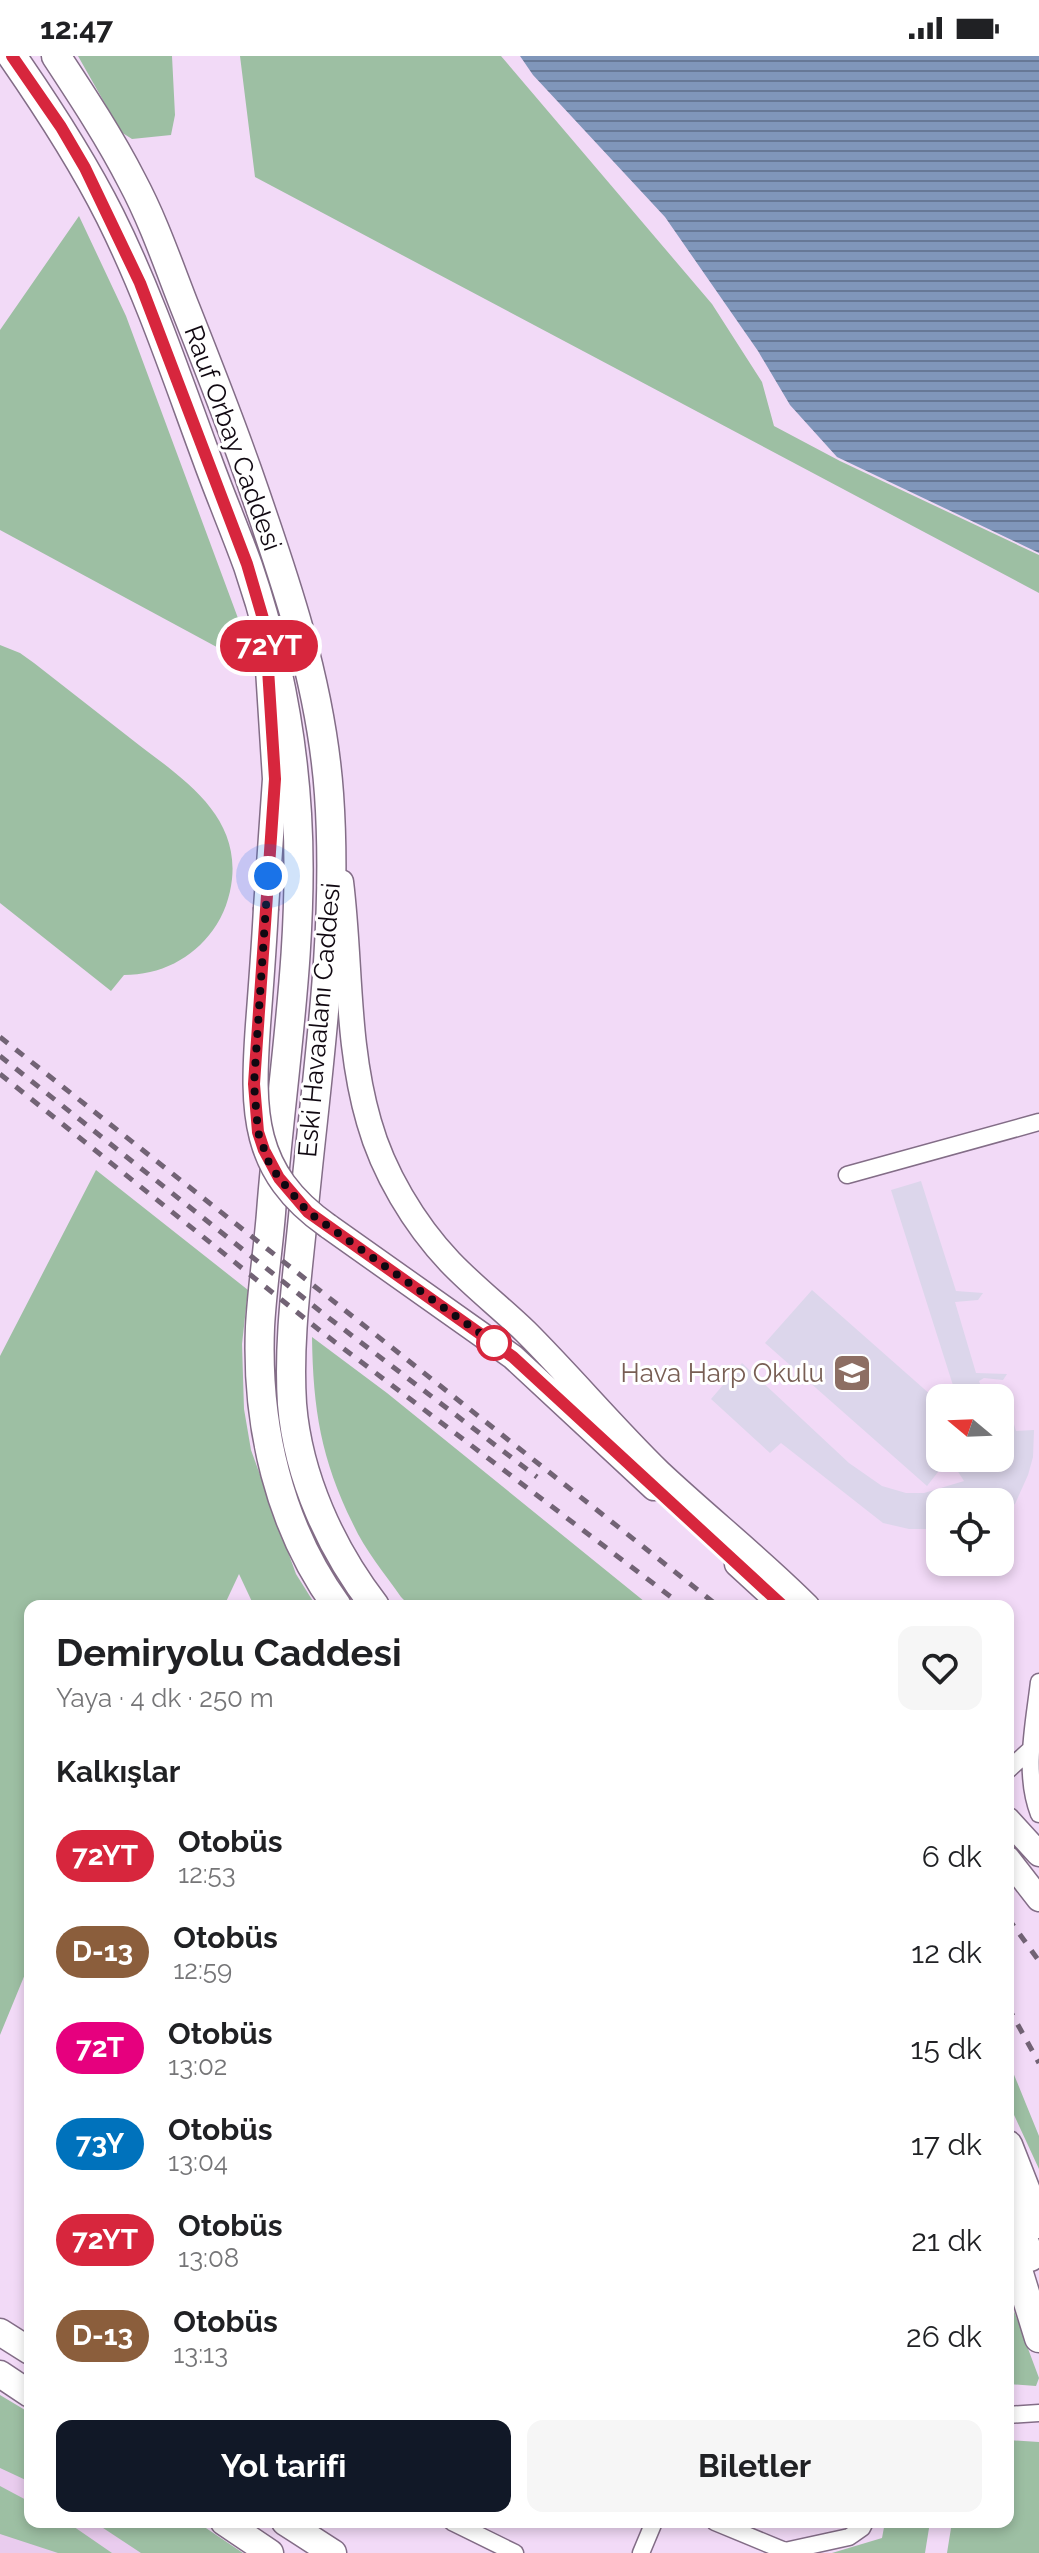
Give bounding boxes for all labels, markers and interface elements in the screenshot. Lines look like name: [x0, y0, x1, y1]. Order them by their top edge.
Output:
text: 12:47: [40, 11, 113, 46]
street label: Rauf Orbay Caddesi: [178, 321, 288, 555]
line badge: 72YT: [213, 620, 325, 672]
text: 72YT: [236, 629, 302, 662]
your location: [248, 856, 288, 896]
street label: Eski Havaalanı Caddesi: [292, 881, 346, 1159]
unlabelled marker: [477, 1326, 511, 1360]
school or university icon: Hava Harp Okulu: [831, 1352, 873, 1394]
place label: Hava Harp Okulu: [621, 1358, 824, 1388]
north arrow: [926, 1384, 1014, 1472]
map controls: [926, 1384, 1014, 1576]
button: locate: [926, 1488, 1014, 1576]
button: heart: [898, 1626, 982, 1710]
text: Demiryolu Caddesi: [56, 1630, 402, 1675]
text: Yaya · 4 dk · 250 m: [56, 1683, 274, 1713]
text: Kalkışlar: [56, 1754, 180, 1789]
text: Otobüs: [178, 1824, 283, 1859]
text: 72YT: [72, 1839, 138, 1872]
text: 6 dk: [922, 1839, 982, 1874]
text: 12:53: [178, 1859, 236, 1889]
text: Otobüs: [173, 1920, 278, 1955]
text: D-13: [72, 1935, 133, 1968]
text: 12 dk: [911, 1935, 982, 1970]
text: 12:59: [173, 1955, 232, 1985]
text: Otobüs: [168, 2016, 273, 2051]
text: 72T: [76, 2031, 124, 2064]
text: 15 dk: [911, 2031, 982, 2066]
text: 13:02: [168, 2051, 227, 2081]
text: Otobüs: [168, 2112, 273, 2147]
text: 73Y: [76, 2127, 124, 2160]
text: 17 dk: [911, 2127, 982, 2162]
text: 13:04: [168, 2147, 228, 2177]
text: Otobüs: [178, 2208, 283, 2243]
text: 72YT: [72, 2223, 138, 2256]
text: 21 dk: [911, 2223, 982, 2258]
text: 13:08: [178, 2243, 239, 2273]
text: Otobüs: [173, 2304, 278, 2339]
text: D-13: [72, 2319, 133, 2352]
text: 26 dk: [906, 2319, 982, 2354]
text: 13:13: [173, 2339, 228, 2369]
button: Yol tarifi: [56, 2420, 511, 2512]
button: Biletler: [527, 2420, 982, 2512]

